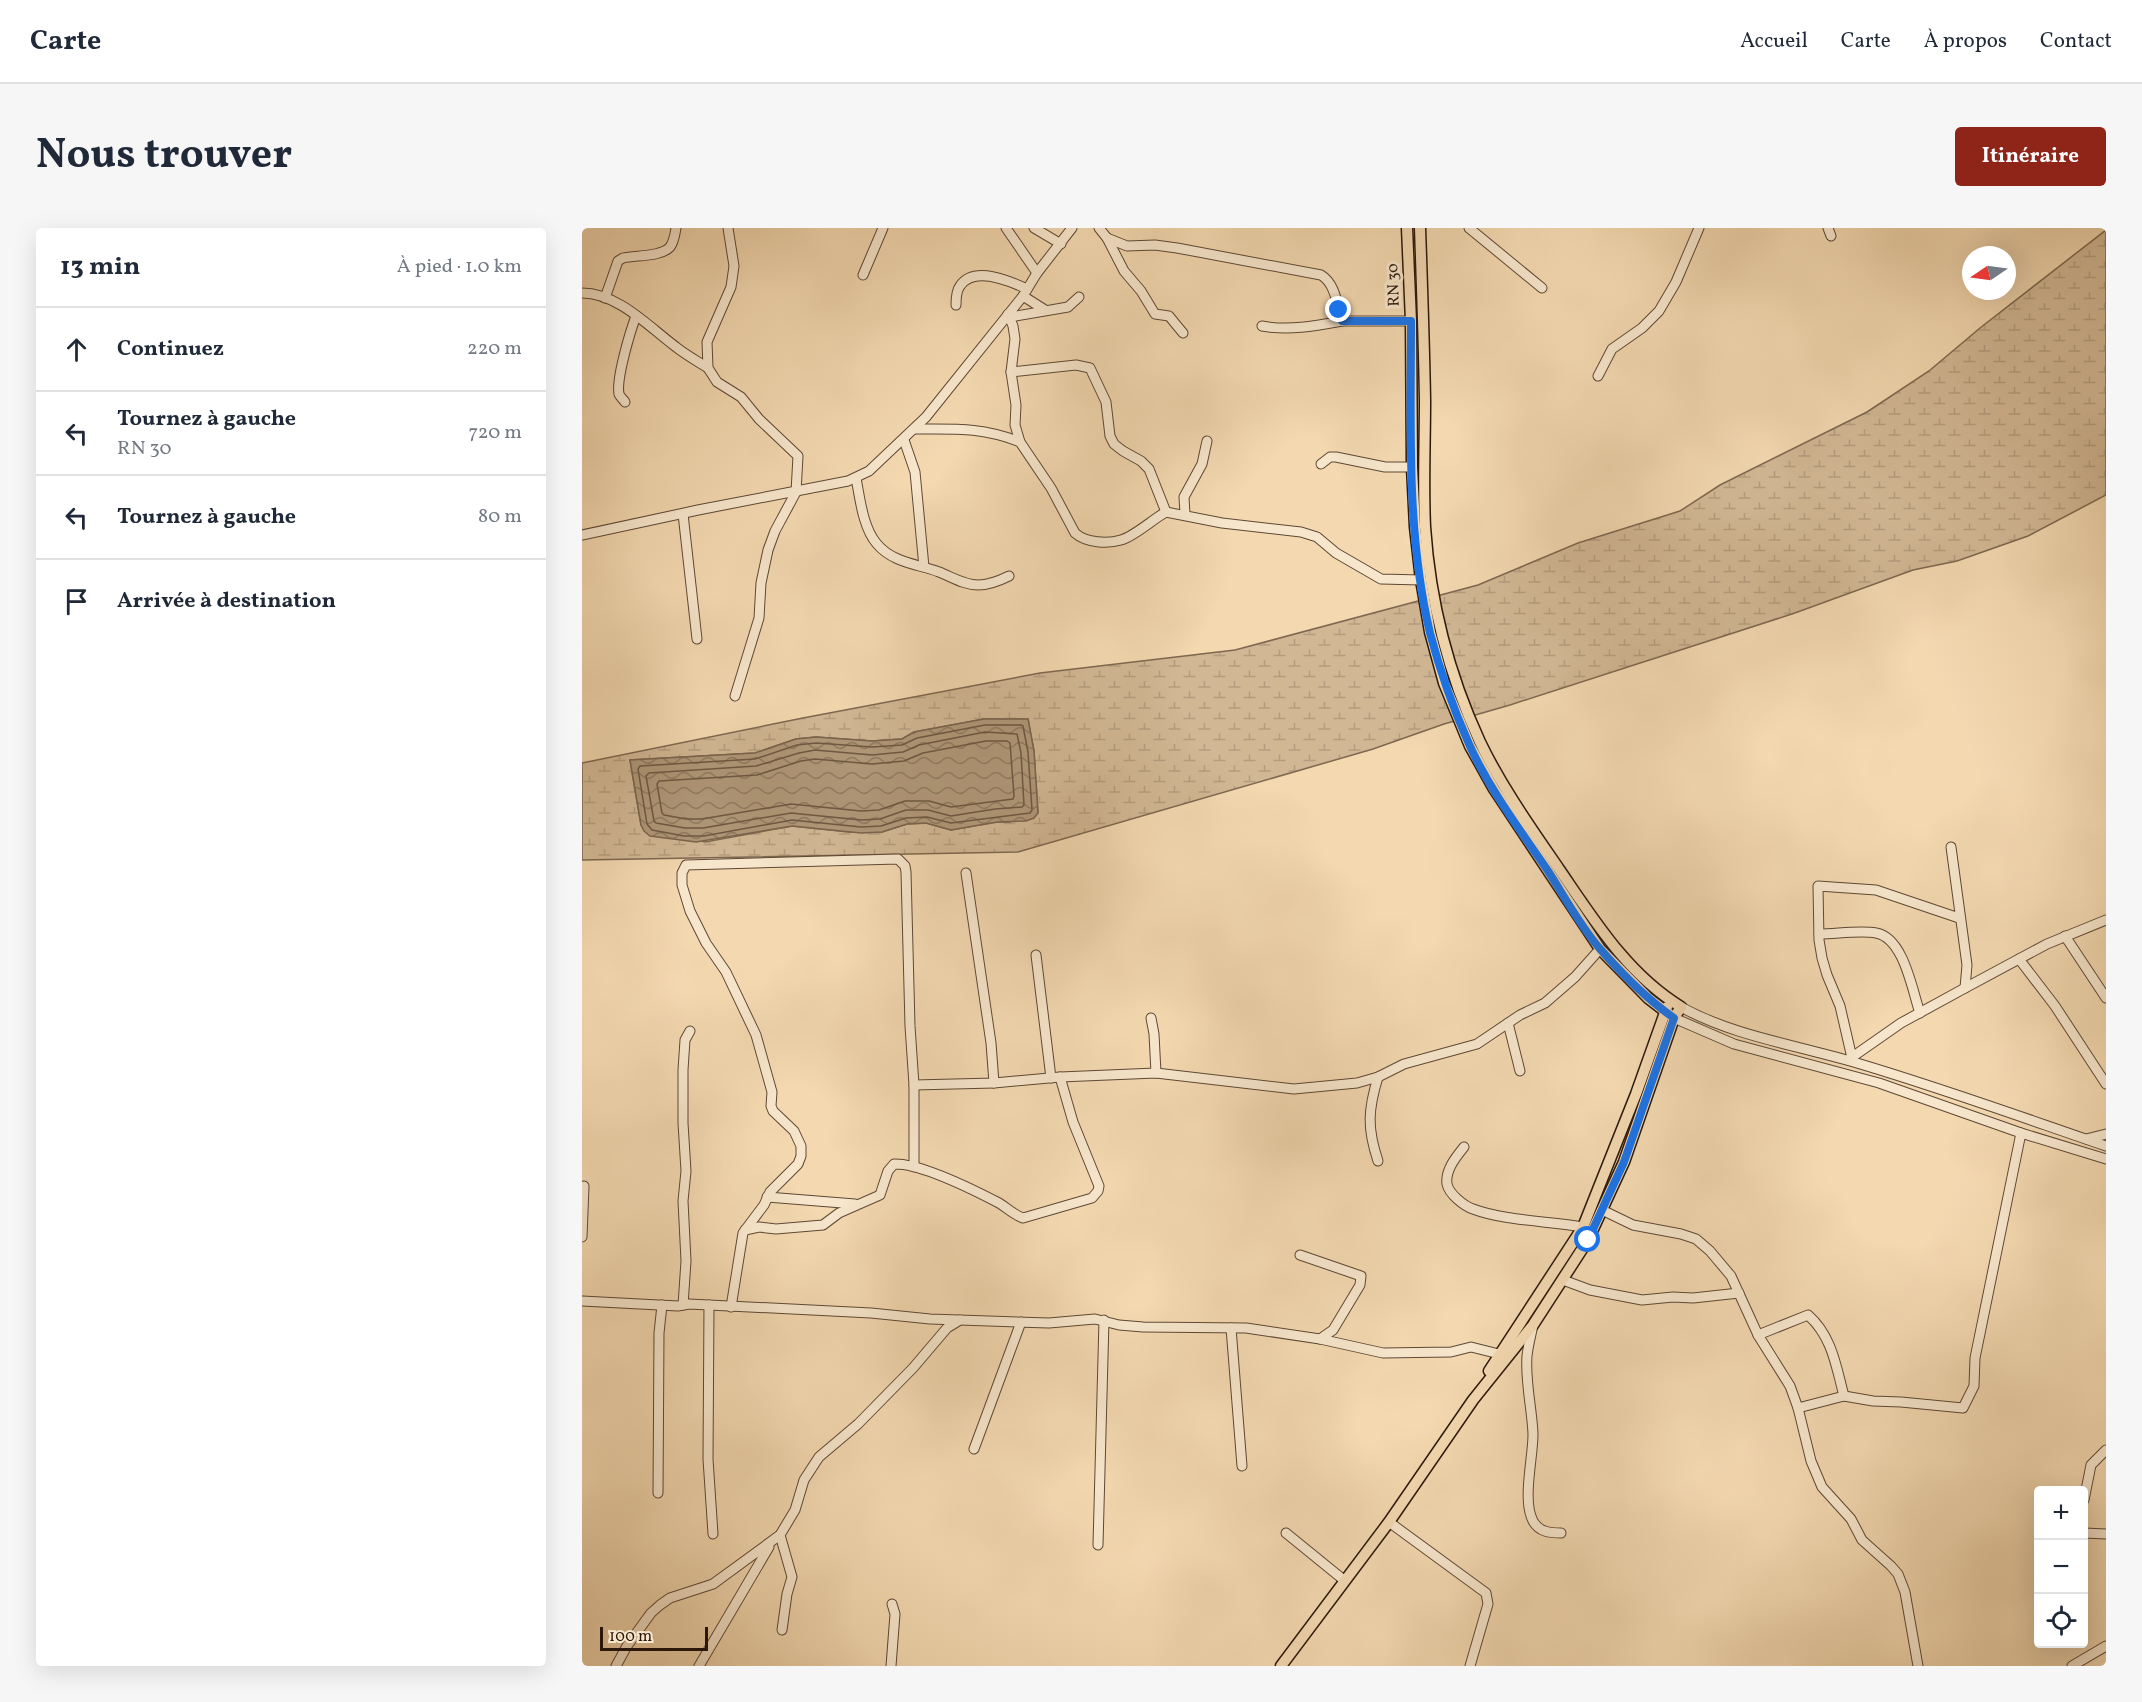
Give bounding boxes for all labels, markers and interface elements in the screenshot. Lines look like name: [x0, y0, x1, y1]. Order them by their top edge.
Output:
text: Carte: [30, 22, 101, 61]
text: Accueil: [1740, 27, 1808, 56]
text: Carte: [1841, 27, 1891, 56]
text: À propos: [1924, 27, 2007, 56]
text: Contact: [2040, 27, 2112, 56]
text: Nous trouver: [36, 127, 292, 186]
button: Itinéraire: [1955, 127, 2106, 186]
north arrow: [1962, 246, 2016, 300]
text: 13 min: [60, 249, 140, 285]
text: À pied · 1.0 km: [397, 253, 522, 281]
street label: RN 30: [1382, 263, 1406, 307]
route end: [1325, 296, 1351, 322]
icon: ahead: [60, 333, 93, 366]
text: Continuez: [117, 334, 224, 365]
text: 220 m: [467, 335, 522, 363]
text: Tournez à gauche: [117, 404, 296, 435]
icon: left: [60, 417, 93, 450]
text: 720 m: [468, 419, 522, 447]
text: RN 30: [117, 435, 171, 463]
icon: left: [60, 501, 93, 534]
text: Tournez à gauche: [117, 502, 296, 533]
text: 80 m: [478, 503, 522, 531]
icon: arrive: [60, 585, 93, 618]
text: Arrivée à destination: [117, 586, 336, 617]
route start: [1574, 1226, 1600, 1252]
map controls: [2034, 1486, 2088, 1648]
button: +: [2034, 1486, 2088, 1540]
button: −: [2034, 1540, 2088, 1594]
button: locate: [2034, 1594, 2088, 1648]
scale bar: [600, 1624, 708, 1652]
text: 100 m: [609, 1626, 652, 1648]

